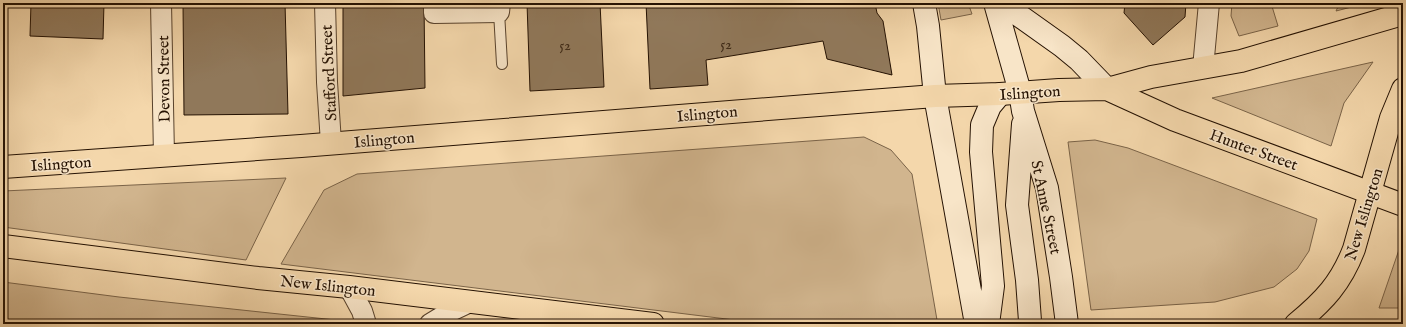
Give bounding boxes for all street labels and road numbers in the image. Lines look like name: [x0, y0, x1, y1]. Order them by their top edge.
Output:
street label: Stafford Street: [317, 24, 343, 122]
street label: Devon Street: [154, 35, 176, 123]
street label: Islington: [999, 82, 1062, 106]
street label: Islington: [676, 102, 739, 128]
street label: Hunter Street: [1207, 126, 1301, 176]
street label: Islington: [353, 128, 416, 154]
street label: Islington: [30, 153, 93, 177]
street label: St Anne Street: [1025, 159, 1065, 257]
street label: New Islington: [1341, 165, 1389, 263]
street label: New Islington: [279, 272, 377, 302]

